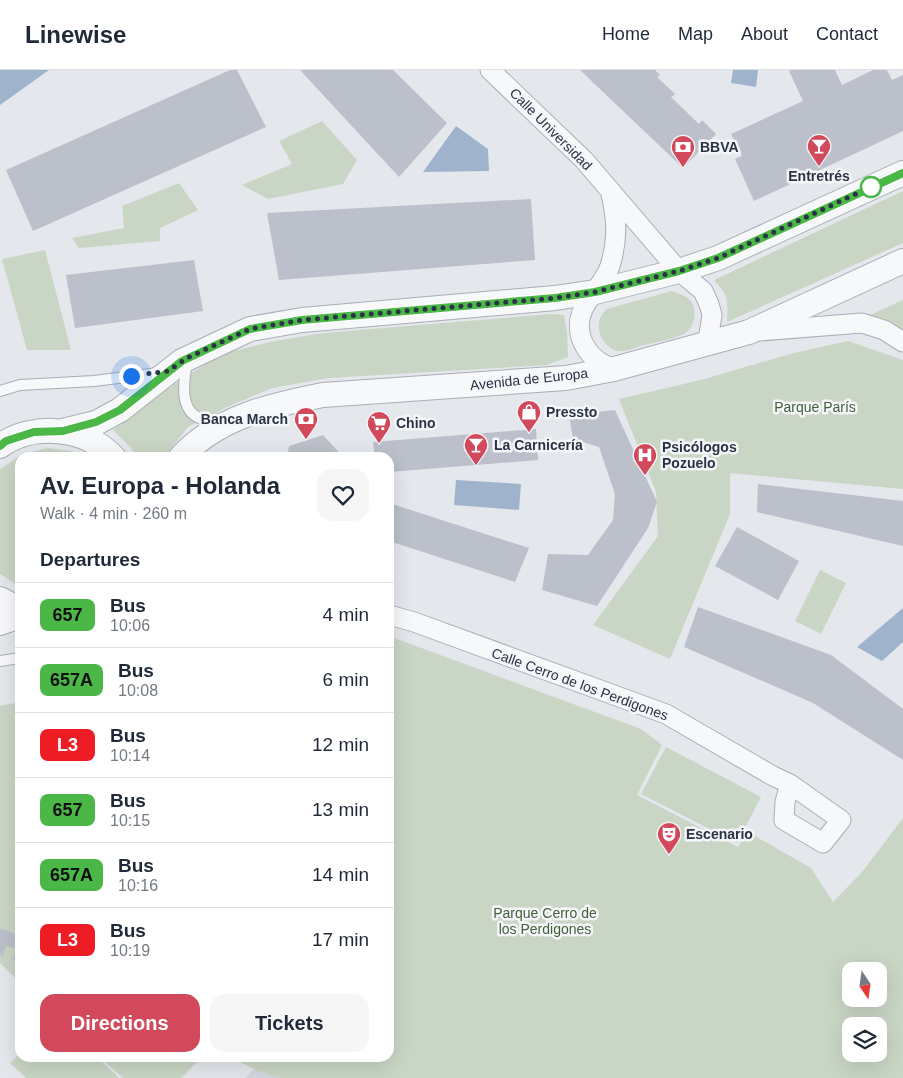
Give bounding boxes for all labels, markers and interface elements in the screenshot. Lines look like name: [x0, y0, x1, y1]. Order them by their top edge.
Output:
text: Linewise: [25, 21, 126, 48]
text: Home: [602, 24, 650, 44]
text: Map: [678, 24, 713, 44]
text: About: [741, 24, 788, 44]
text: Contact: [816, 24, 878, 44]
street label: Calle Universidad: [507, 85, 595, 173]
bar icon: Entretrés: [806, 133, 832, 167]
bank icon: BBVA: [670, 134, 696, 168]
place label: BBVA: [700, 139, 739, 155]
place label: Entretrés: [788, 168, 850, 184]
unlabelled marker: [860, 176, 882, 198]
your location: [119, 364, 144, 389]
street label: Avenida de Europa: [469, 365, 589, 393]
shop icon: Pressto: [516, 399, 542, 433]
park label: Parque París: [774, 399, 856, 415]
place label: Pressto: [546, 404, 597, 420]
bank icon: Banca March: [293, 406, 319, 440]
supermarket icon: Chino: [366, 410, 392, 444]
place label: Banca March: [201, 411, 288, 427]
place label: Chino: [396, 415, 436, 431]
bar icon: La Carnicería: [463, 432, 489, 466]
place label: La Carnicería: [494, 437, 583, 453]
place label: Psicólogos Pozuelo: [662, 439, 737, 471]
hospital icon: Psicólogos Pozuelo: [632, 442, 658, 476]
button: heart: [317, 469, 369, 521]
text: Av. Europa - Holanda: [40, 472, 280, 499]
text: Walk · 4 min · 260 m: [40, 505, 187, 522]
text: Departures: [40, 549, 140, 570]
text: Bus: [110, 595, 146, 616]
text: 4 min: [323, 604, 369, 625]
text: 657: [52, 605, 83, 625]
text: 10:06: [110, 617, 150, 634]
street label: Calle Cerro de los Perdigones: [490, 645, 670, 723]
text: Bus: [118, 660, 154, 681]
text: 6 min: [323, 669, 369, 690]
text: 657A: [50, 670, 93, 690]
text: 10:08: [118, 682, 158, 699]
text: Bus: [110, 725, 146, 746]
text: 12 min: [312, 734, 369, 755]
text: L3: [57, 735, 78, 755]
text: 10:14: [110, 747, 150, 764]
text: Bus: [110, 790, 146, 811]
text: 13 min: [312, 799, 369, 820]
text: 657: [52, 800, 83, 820]
text: 10:15: [110, 812, 150, 829]
theatre icon: Escenario: [656, 821, 682, 855]
place label: Escenario: [686, 826, 753, 842]
text: Bus: [118, 855, 154, 876]
text: 14 min: [312, 864, 369, 885]
text: 657A: [50, 865, 93, 885]
text: 10:16: [118, 877, 158, 894]
park label: Parque Cerro de los Perdigones: [493, 905, 597, 937]
text: Bus: [110, 920, 146, 941]
text: 17 min: [312, 929, 369, 950]
text: L3: [57, 930, 78, 950]
text: 10:19: [110, 942, 150, 959]
north arrow: [842, 962, 888, 1008]
map controls: [842, 962, 887, 1062]
button: Directions: [40, 994, 200, 1052]
button: Tickets: [210, 994, 369, 1052]
button: layers: [842, 1017, 887, 1062]

